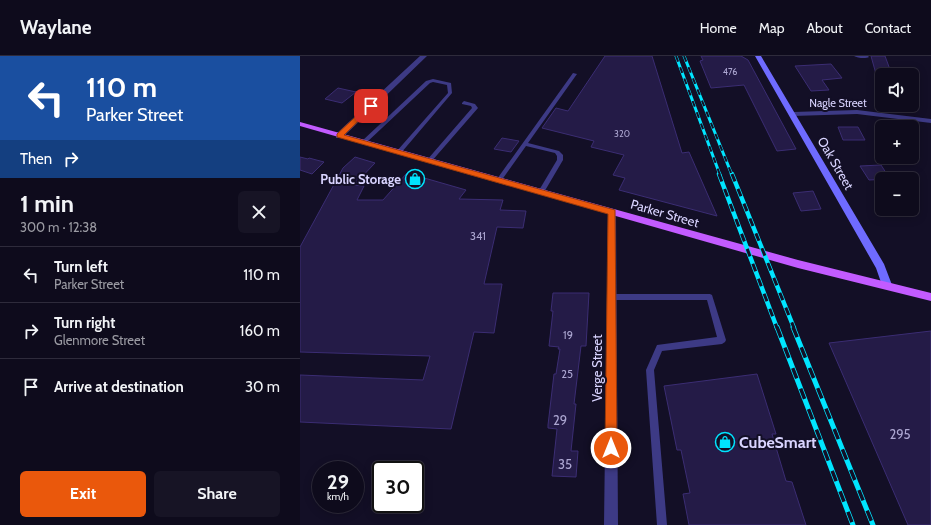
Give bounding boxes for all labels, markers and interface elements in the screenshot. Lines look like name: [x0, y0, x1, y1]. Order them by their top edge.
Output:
text: Waylane: [20, 16, 92, 39]
text: Home: [700, 19, 737, 37]
text: Map: [759, 19, 784, 37]
text: About: [806, 19, 843, 37]
text: Contact: [865, 19, 911, 37]
house number: 476: [723, 66, 737, 77]
map controls: [875, 68, 919, 216]
button: sound: [875, 68, 919, 112]
text: 110 m: [86, 70, 157, 104]
icon: left: [20, 72, 72, 124]
pin: [354, 89, 388, 123]
icon: arrive: [360, 95, 382, 117]
street label: Nagle Street: [809, 96, 867, 110]
text: Parker Street: [86, 104, 183, 126]
button: +: [875, 120, 919, 164]
house number: 320: [614, 128, 630, 139]
street label: Oak Street: [814, 134, 858, 193]
icon: right: [60, 148, 82, 170]
text: Then: [20, 150, 52, 168]
shop icon: Public Storage: [404, 168, 426, 190]
place label: Public Storage: [320, 171, 401, 187]
button: −: [875, 172, 919, 216]
text: 1 min: [20, 189, 74, 218]
button: close: [238, 191, 280, 233]
street label: Parker Street: [629, 196, 702, 231]
text: 300 m · 12:38: [20, 219, 97, 235]
house number: 341: [470, 229, 486, 243]
text: Turn left: [54, 258, 108, 276]
icon: left: [20, 264, 42, 286]
text: 110 m: [243, 266, 280, 284]
text: Parker Street: [54, 276, 124, 292]
text: Turn right: [54, 314, 115, 332]
icon: right: [20, 320, 42, 342]
text: 160 m: [240, 322, 280, 340]
house number: 19: [563, 328, 573, 342]
text: Glenmore Street: [54, 332, 145, 348]
street label: Verge Street: [589, 334, 605, 402]
house number: 25: [561, 367, 573, 381]
icon: arrive: [20, 376, 42, 398]
text: Arrive at destination: [54, 378, 184, 396]
text: 30 m: [245, 378, 280, 396]
house number: 29: [553, 412, 567, 428]
house number: 295: [889, 426, 911, 442]
position arrow: [590, 427, 632, 469]
shop icon: CubeSmart: [714, 431, 736, 453]
place label: CubeSmart: [739, 433, 817, 452]
house number: 35: [558, 456, 572, 472]
speed limit sign: 30: [372, 461, 424, 513]
text: 29: [327, 470, 349, 494]
button: Exit: [20, 471, 146, 517]
button: Share: [154, 471, 280, 517]
text: km/h: [327, 490, 349, 503]

